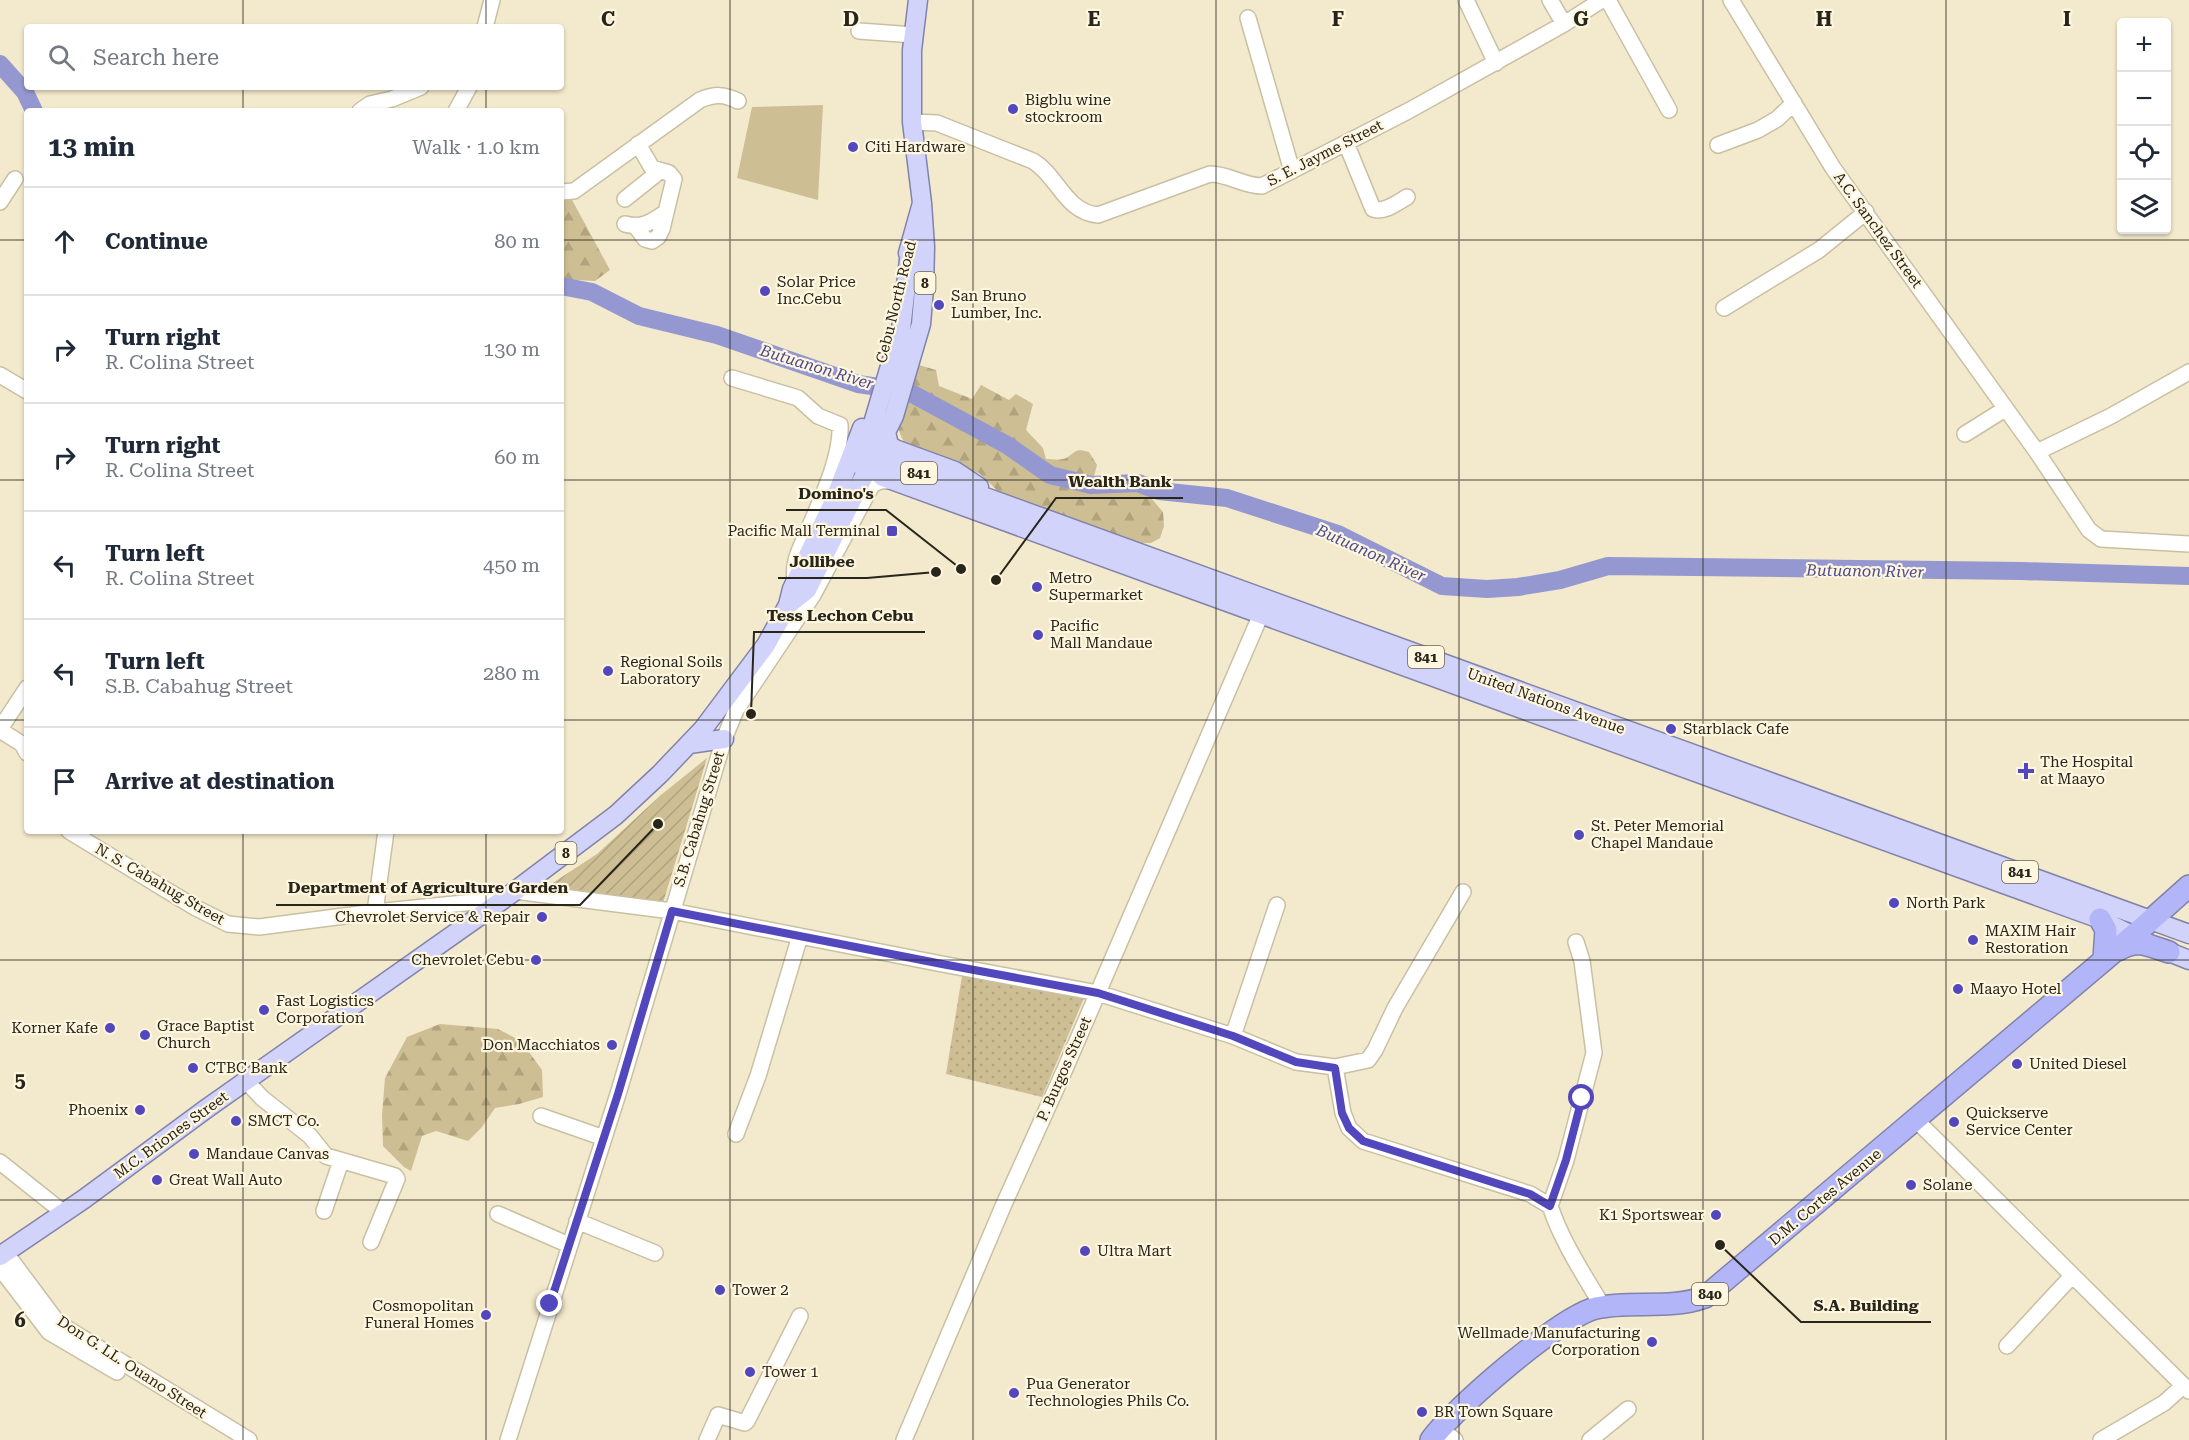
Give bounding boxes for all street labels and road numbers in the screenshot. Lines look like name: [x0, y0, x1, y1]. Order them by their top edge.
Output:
street label: S. E. Jayme Street: [1264, 116, 1386, 190]
street label: A.C. Sanchez Street: [1830, 169, 1926, 292]
street label: Cebu North Road: [872, 239, 920, 365]
road number: 8: [914, 272, 936, 294]
road number: 841: [901, 462, 937, 484]
road number: 841: [1408, 646, 1444, 668]
street label: United Nations Avenue: [1464, 664, 1628, 738]
street label: S.B. Cabahug Street: [670, 749, 728, 889]
street label: N. S. Cabahug Street: [92, 840, 228, 929]
road number: 8: [556, 842, 576, 864]
road number: 841: [2002, 861, 2038, 883]
street label: P. Burgos Street: [1033, 1013, 1095, 1124]
street label: M.C. Briones Street: [110, 1087, 232, 1183]
street label: D.M. Cortes Avenue: [1765, 1145, 1885, 1249]
road number: 840: [1692, 1283, 1728, 1305]
street label: Don G. LL. Ouano Street: [54, 1312, 210, 1422]

